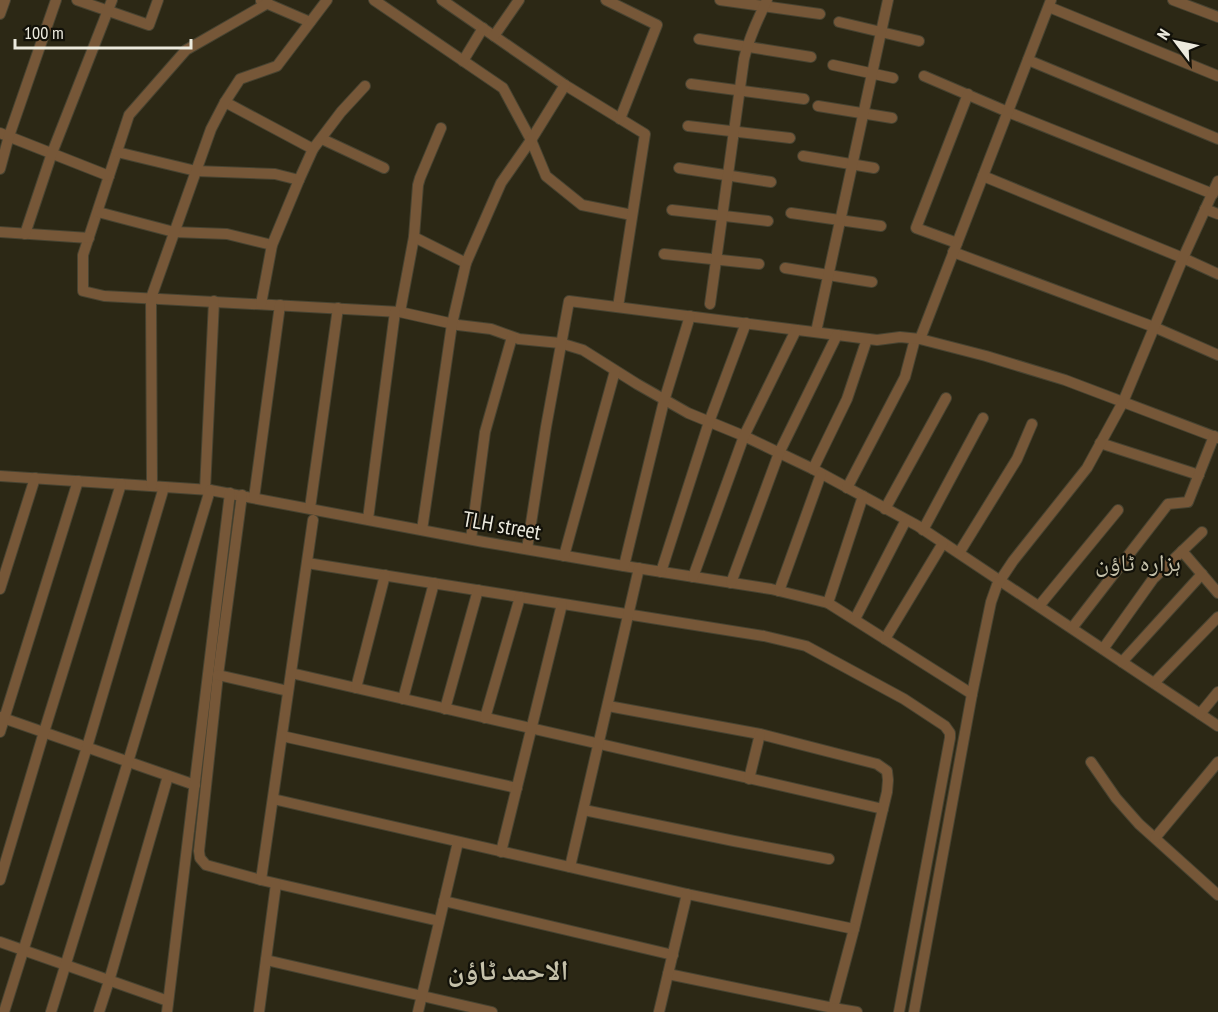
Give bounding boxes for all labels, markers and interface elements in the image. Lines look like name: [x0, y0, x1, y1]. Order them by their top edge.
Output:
scale bar: [15, 12, 190, 50]
north arrow: [1146, 12, 1206, 72]
text: 100 m: [24, 21, 64, 44]
text: N: [1153, 25, 1174, 43]
street label: TLH street: [461, 504, 543, 546]
district label: ہزارہ ٹاؤن: [1095, 547, 1181, 578]
district label: الاحمد ٹاؤن: [448, 951, 568, 988]

